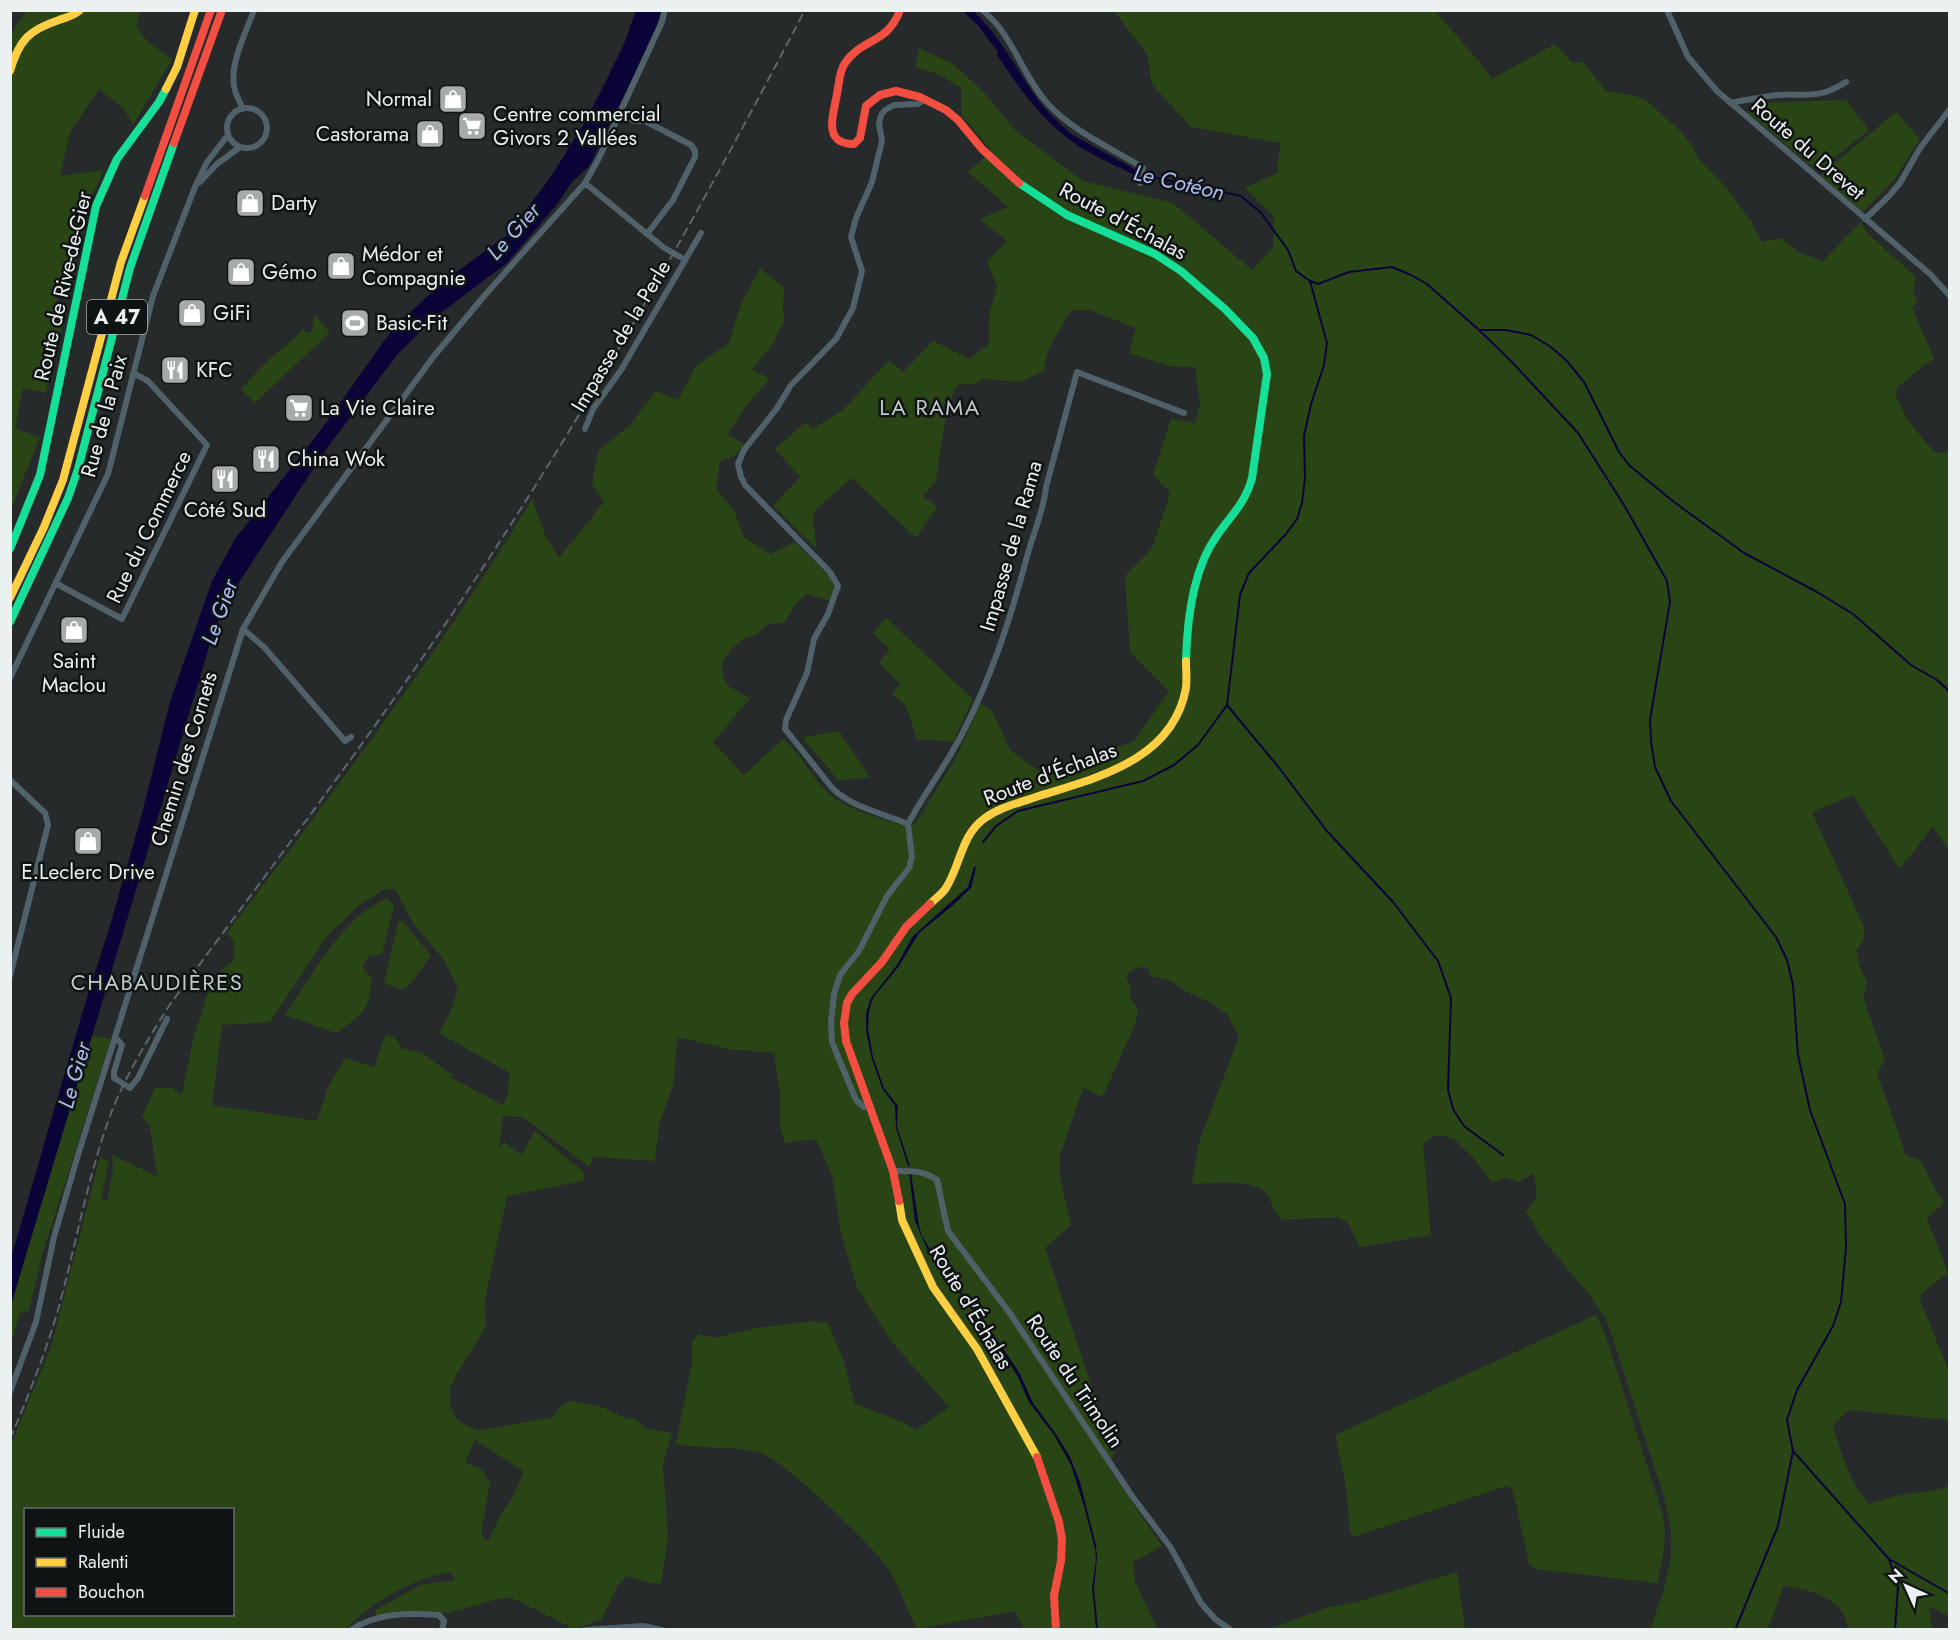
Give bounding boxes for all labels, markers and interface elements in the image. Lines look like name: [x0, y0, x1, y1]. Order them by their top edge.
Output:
shop icon: Normal: [437, 83, 469, 115]
place label: Normal: [366, 84, 432, 114]
street label: Route du Drevet: [1745, 91, 1871, 207]
place label: Centre commercial Givors 2 Vallées: [493, 99, 661, 153]
supermarket icon: Centre commercial Givors 2 Vallées: [456, 110, 488, 142]
shop icon: Castorama: [414, 118, 446, 150]
place label: Castorama: [316, 119, 409, 149]
water label: Le Cotéon: [1130, 156, 1228, 208]
street label: Route d'Échalas: [1054, 175, 1192, 267]
street label: Route de Rive-de-Gier: [27, 187, 100, 384]
shop icon: Darty: [234, 187, 266, 219]
place label: Darty: [271, 188, 318, 218]
water label: Le Gier: [478, 194, 549, 267]
place label: Médor et Compagnie: [362, 239, 466, 293]
shop icon: Médor et Compagnie: [325, 250, 357, 282]
street label: Impasse de la Perle: [564, 254, 678, 418]
shop icon: Gémo: [225, 256, 257, 288]
place label: Gémo: [262, 257, 317, 287]
shop icon: GiFi: [176, 297, 208, 329]
place label: GiFi: [213, 298, 251, 328]
road number: A 47: [87, 300, 147, 334]
sports icon: Basic-Fit: [339, 307, 371, 339]
place label: Basic-Fit: [376, 308, 447, 338]
street label: Rue de la Paix: [73, 351, 135, 480]
restaurant icon: KFC: [159, 354, 191, 386]
place label: KFC: [196, 355, 233, 385]
district label: LA RAMA: [879, 391, 981, 423]
supermarket icon: La Vie Claire: [283, 392, 315, 424]
place label: La Vie Claire: [320, 393, 435, 423]
restaurant icon: China Wok: [250, 443, 282, 475]
place label: China Wok: [287, 444, 386, 474]
street label: Rue du Commerce: [99, 446, 199, 608]
street label: Impasse de la Rama: [972, 457, 1050, 635]
restaurant icon: Côté Sud: [209, 463, 241, 495]
place label: Côté Sud: [184, 495, 266, 525]
water label: Le Gier: [192, 573, 246, 649]
shop icon: Saint Maclou: [58, 614, 90, 646]
place label: Saint Maclou: [42, 646, 106, 700]
street label: Chemin des Cornets: [143, 668, 225, 850]
street label: Route d'Échalas: [979, 735, 1121, 813]
shop icon: E.Leclerc Drive: [72, 825, 104, 857]
place label: E.Leclerc Drive: [21, 857, 155, 887]
district label: CHABAUDIÈRES: [71, 966, 243, 998]
water label: Le Gier: [49, 1036, 99, 1112]
street label: Route d'Échalas: [922, 1239, 1020, 1375]
street label: Route du Trimolin: [1019, 1308, 1131, 1454]
legend: [24, 1508, 234, 1616]
text: Fluide: [78, 1519, 125, 1545]
text: Ralenti: [78, 1549, 129, 1575]
north arrow: [1876, 1556, 1936, 1616]
text: N: [1883, 1563, 1908, 1588]
text: Bouchon: [78, 1579, 145, 1605]

